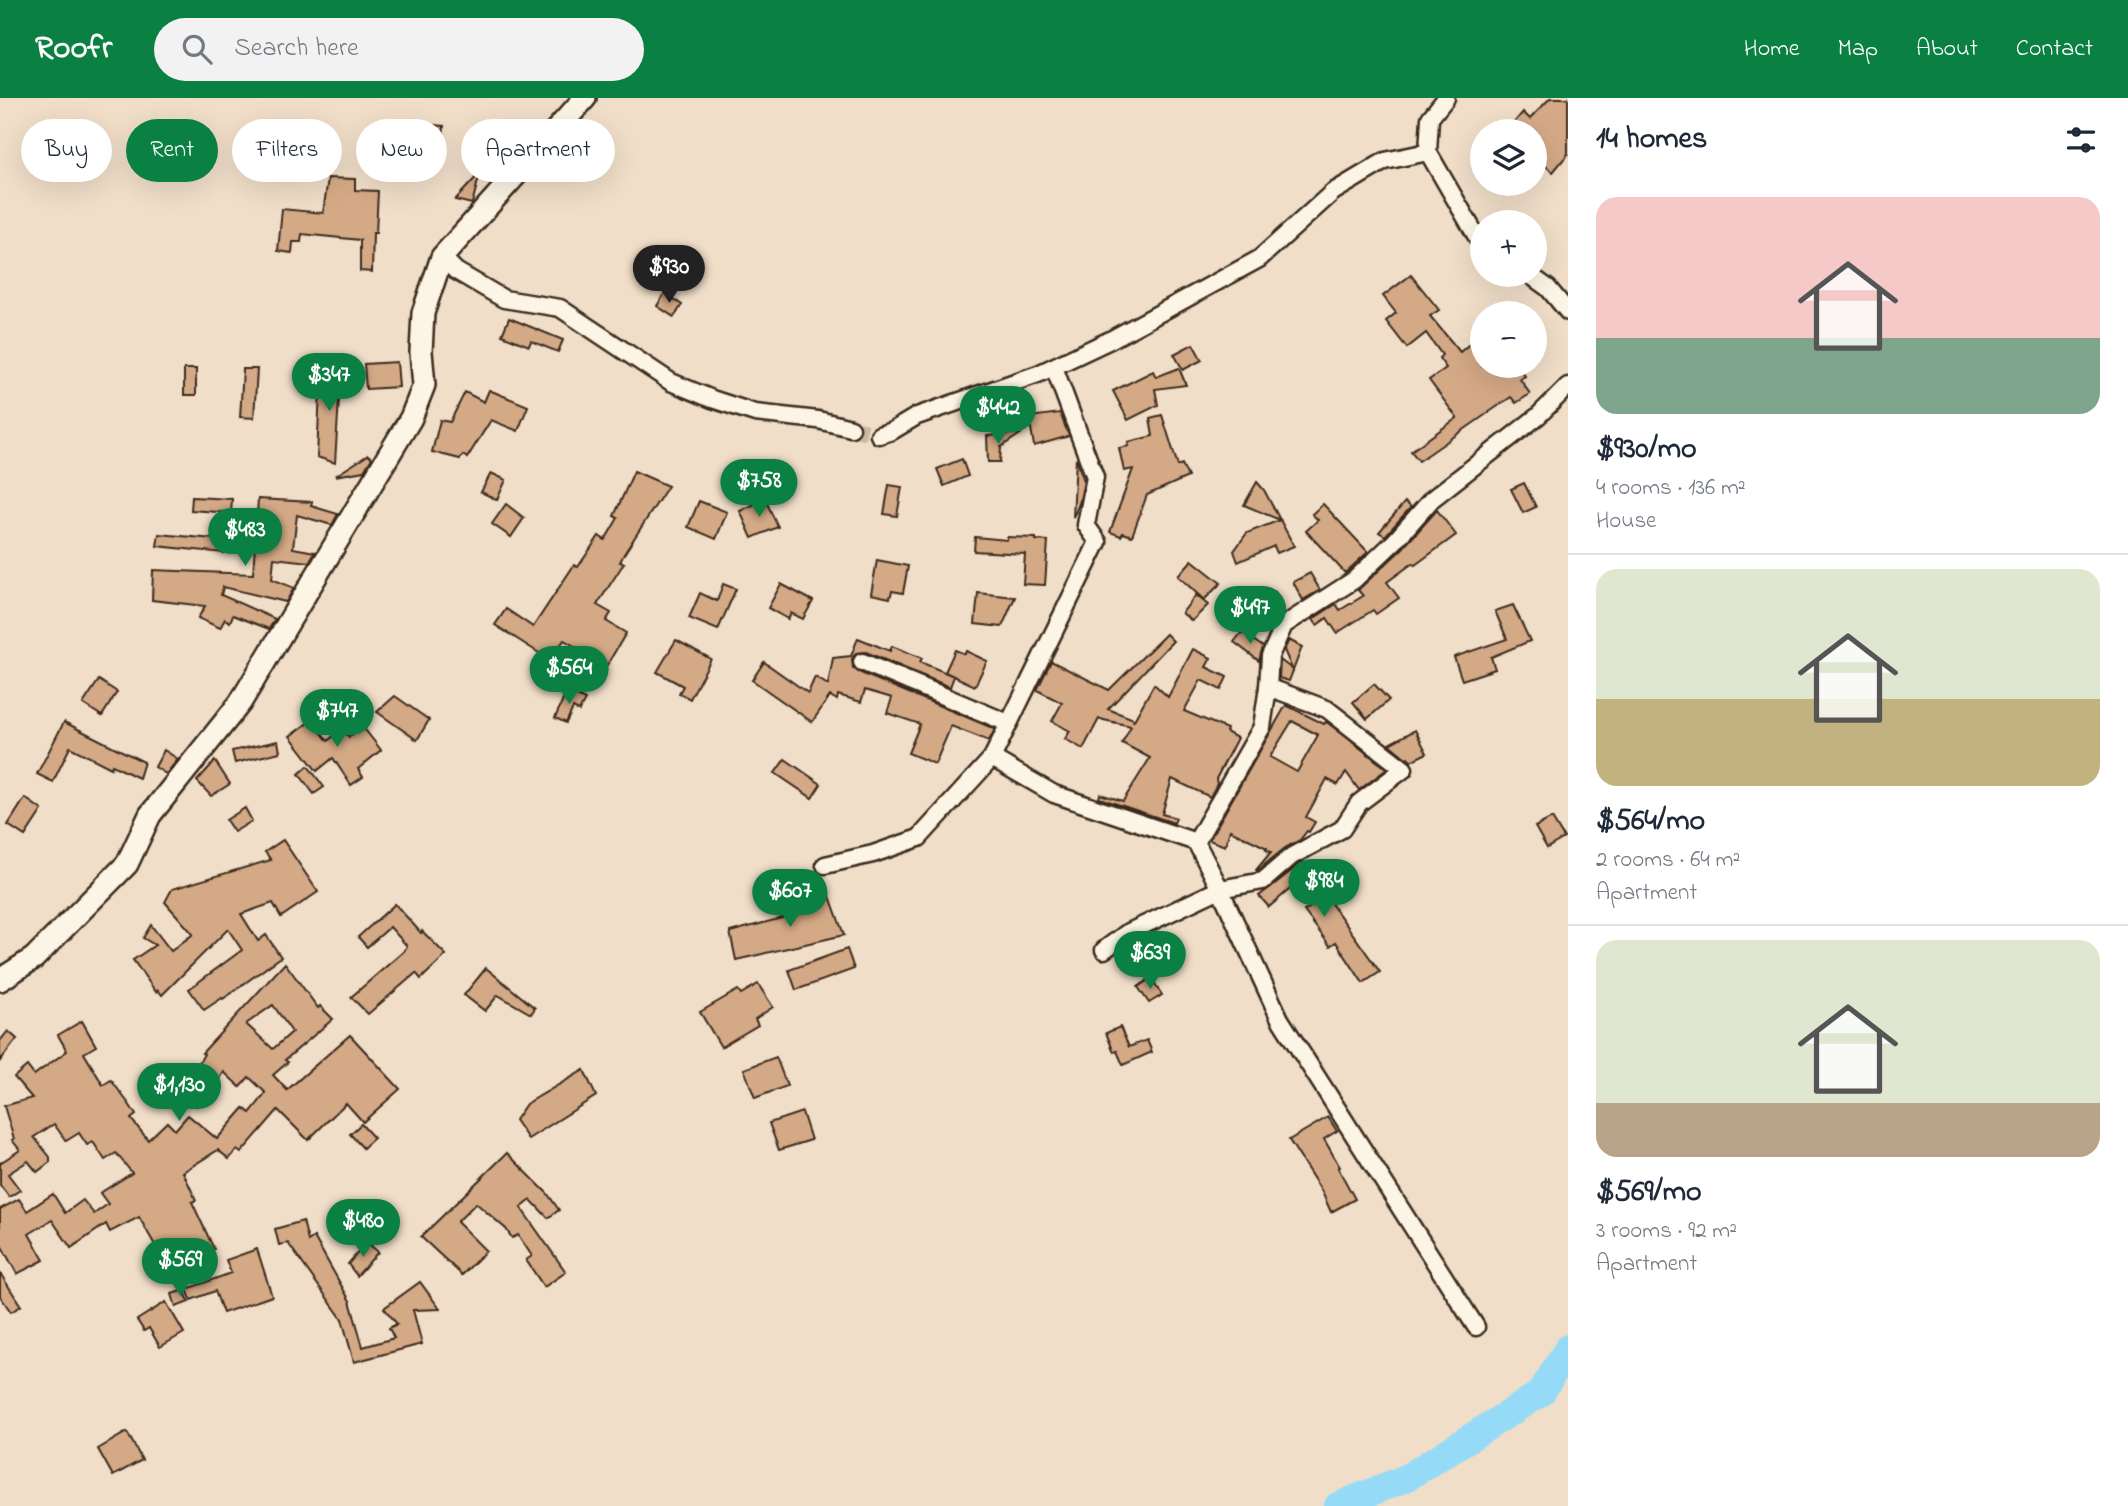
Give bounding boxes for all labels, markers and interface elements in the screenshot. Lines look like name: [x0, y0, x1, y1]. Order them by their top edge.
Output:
search box: [154, 18, 644, 81]
text: Roofr: [35, 25, 112, 73]
icon: search: [178, 30, 216, 68]
text: Search here: [234, 30, 359, 68]
text: Home: [1744, 32, 1800, 67]
text: Map: [1838, 32, 1878, 67]
text: About: [1916, 32, 1978, 67]
text: Contact: [2016, 32, 2093, 67]
text: 14 homes: [1596, 118, 1707, 162]
chip: Buy: [21, 119, 112, 182]
chip: Rent: [126, 119, 218, 182]
chip: Filters: [232, 119, 342, 182]
chip: New: [356, 119, 447, 182]
chip: Apartment: [461, 119, 615, 182]
map controls: [1470, 119, 1547, 378]
button: layers: [1470, 119, 1547, 196]
icon: filters: [2062, 121, 2100, 159]
button: +: [1470, 210, 1547, 287]
icon: home: [1785, 243, 1911, 369]
pin: $930: [628, 246, 710, 305]
text: $930: [649, 251, 689, 284]
button: −: [1470, 301, 1547, 378]
pin: $347: [288, 354, 370, 413]
text: $347: [308, 359, 350, 392]
pin: $442: [957, 386, 1039, 446]
text: $442: [976, 392, 1020, 425]
text: $930/mo: [1596, 428, 1697, 472]
pin: $758: [718, 460, 800, 519]
text: $758: [736, 465, 782, 498]
text: 4 rooms · 136 m²: [1596, 472, 1746, 505]
text: House: [1596, 505, 1656, 538]
pin: $483: [204, 508, 286, 568]
text: $483: [224, 514, 266, 547]
pin: $497: [1209, 587, 1291, 646]
text: $497: [1230, 592, 1270, 625]
icon: home: [1785, 615, 1911, 741]
pin: $564: [528, 646, 610, 706]
text: $564: [546, 652, 592, 685]
pin: $747: [296, 690, 378, 749]
text: $747: [316, 695, 358, 728]
text: $564/mo: [1596, 800, 1705, 844]
text: 2 rooms · 64 m²: [1596, 844, 1740, 877]
pin: $984: [1283, 860, 1365, 919]
text: $984: [1305, 865, 1343, 898]
pin: $607: [749, 870, 831, 929]
text: $607: [768, 875, 812, 908]
text: Apartment: [1596, 877, 1697, 910]
pin: $639: [1109, 932, 1191, 991]
text: $639: [1130, 937, 1170, 970]
icon: home: [1785, 986, 1911, 1112]
pin: $1,130: [122, 1063, 236, 1123]
text: $1,130: [153, 1069, 205, 1102]
text: $569/mo: [1596, 1171, 1702, 1215]
pin: $480: [322, 1200, 404, 1259]
text: $480: [342, 1205, 384, 1238]
text: 3 rooms · 92 m²: [1596, 1215, 1737, 1248]
pin: $569: [139, 1238, 221, 1298]
text: $569: [158, 1244, 202, 1277]
text: Apartment: [1596, 1248, 1697, 1281]

